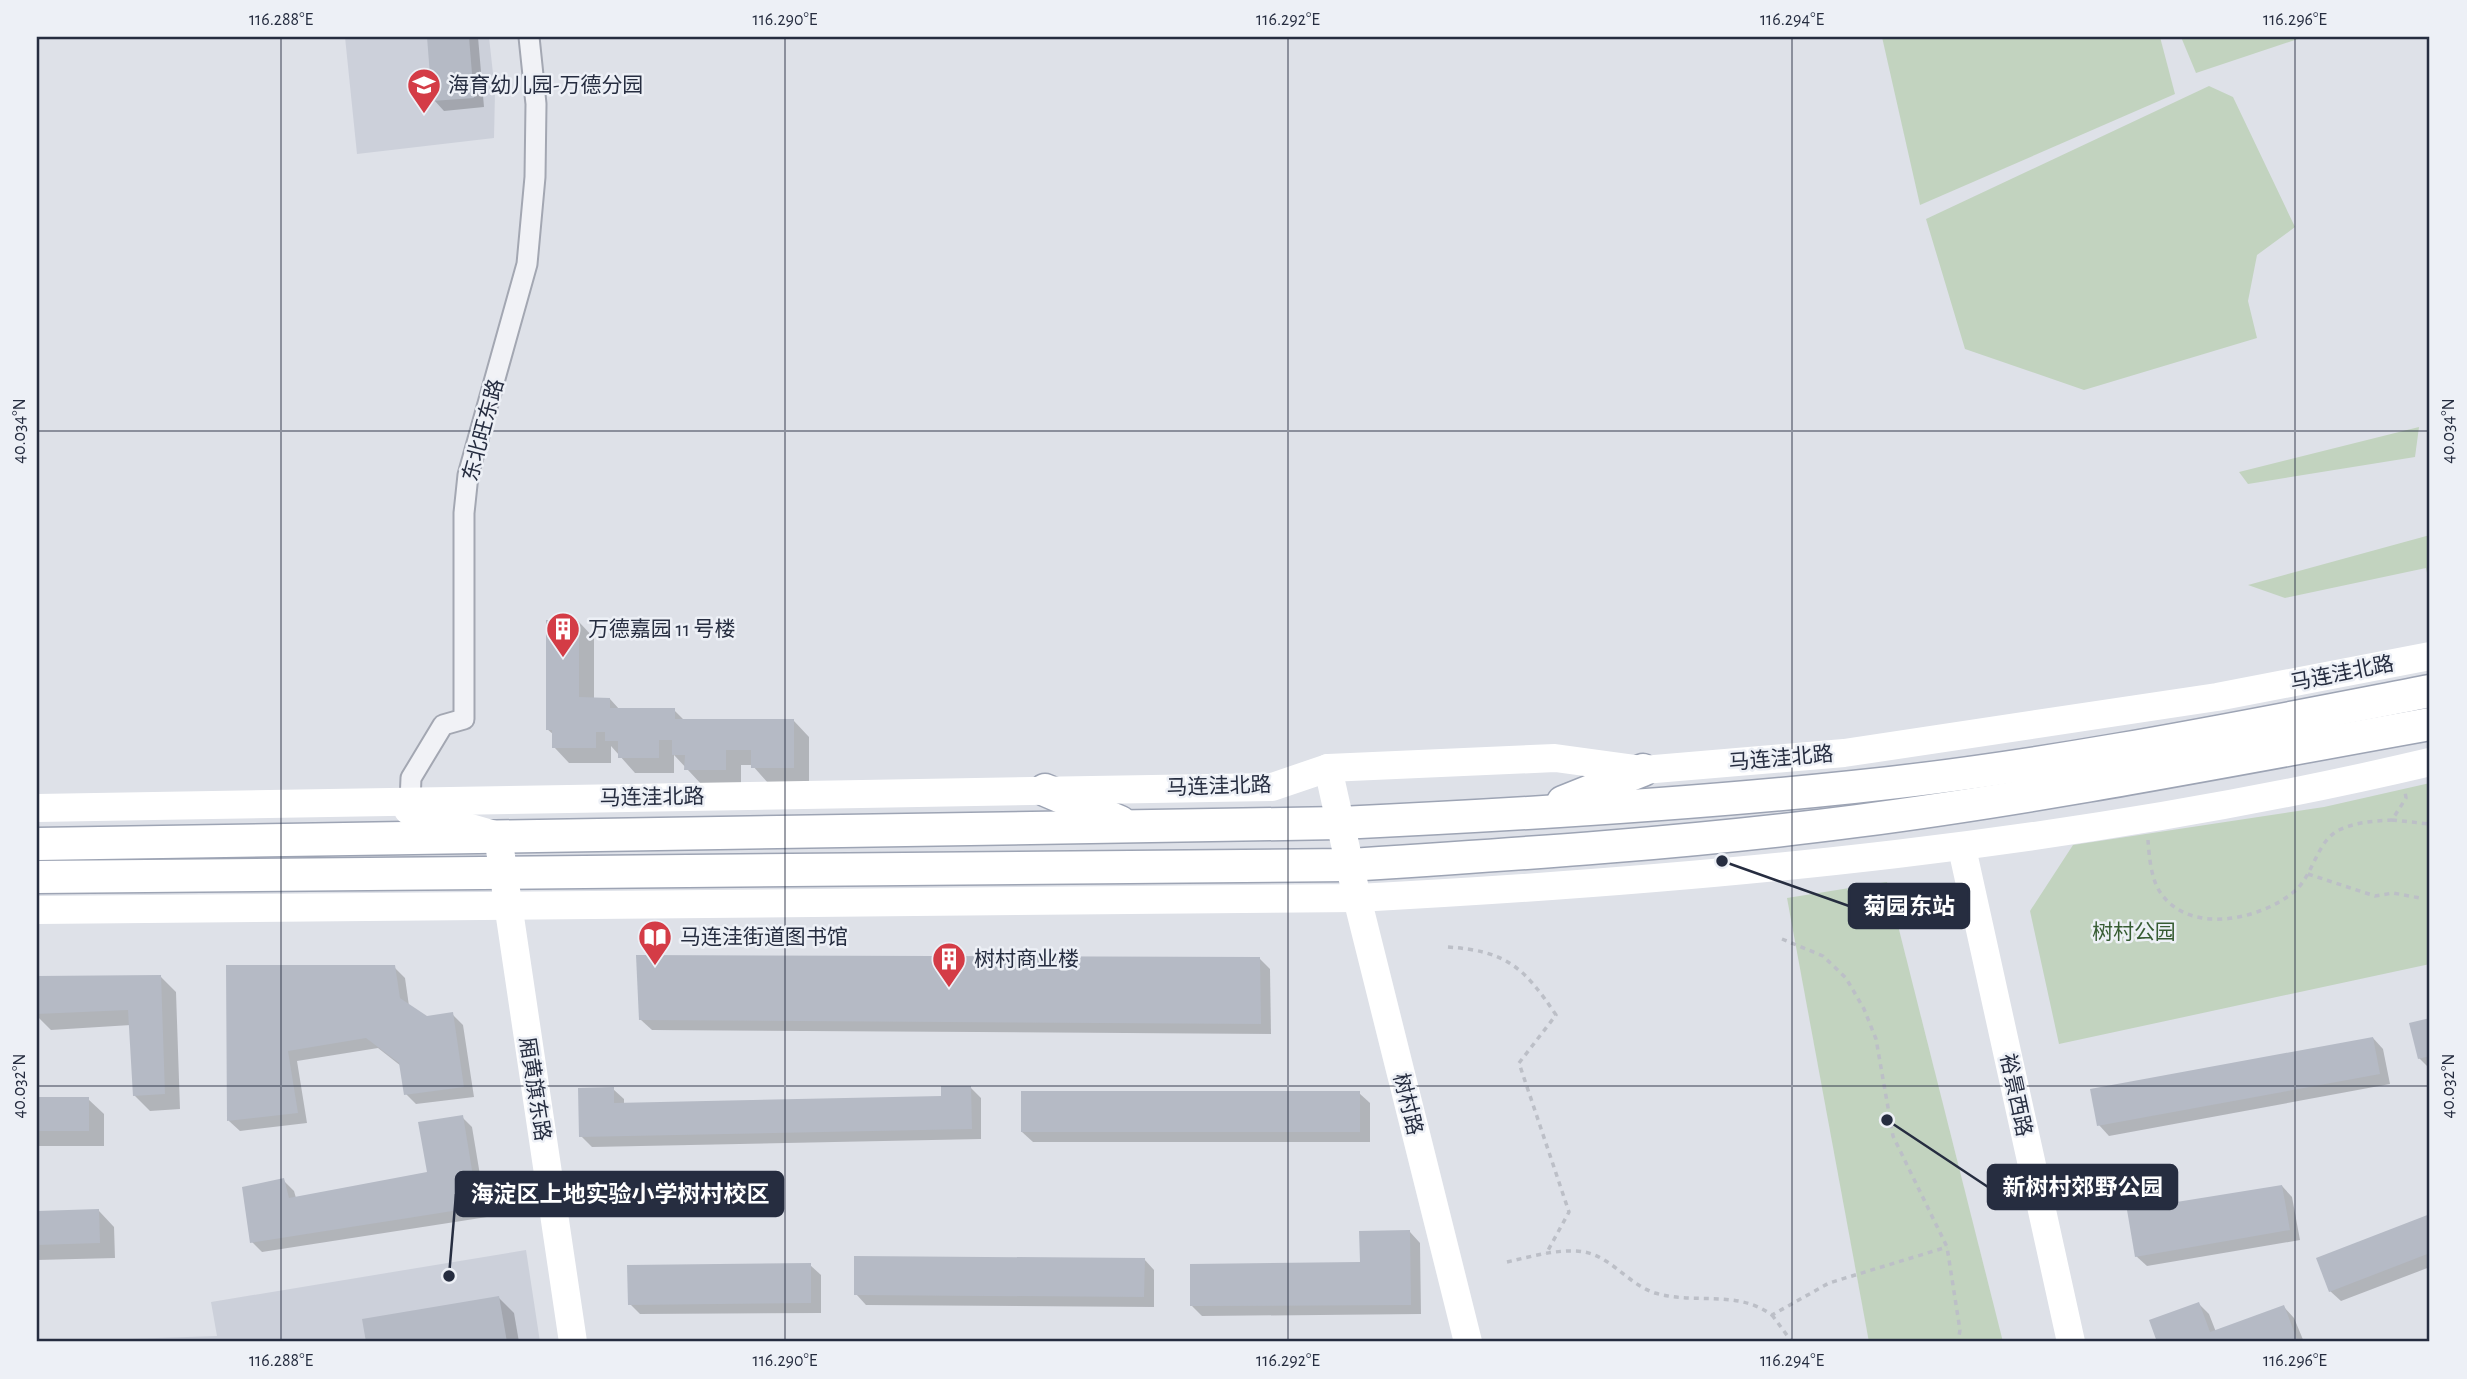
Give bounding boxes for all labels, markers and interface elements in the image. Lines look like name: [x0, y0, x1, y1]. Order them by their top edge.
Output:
text: 116.288°E: [249, 11, 313, 29]
text: 116.290°E: [752, 11, 818, 29]
text: 116.292°E: [1256, 11, 1320, 29]
text: 116.294°E: [1760, 11, 1824, 29]
text: 116.296°E: [2263, 11, 2327, 29]
school or university icon: 海育幼儿园-万德分园: [405, 66, 443, 115]
place label: 海育幼儿园-万德分园: [448, 74, 643, 96]
street label: 东北旺东路: [459, 376, 507, 484]
text: 40.034°N: [11, 398, 29, 464]
text: 40.034°N: [2440, 398, 2458, 464]
building icon: 万德嘉园 11 号楼: [544, 610, 582, 659]
place label: 万德嘉园 11 号楼: [588, 618, 735, 640]
street label: 马连洼北路: [2288, 652, 2396, 694]
street label: 马连洼北路: [1728, 742, 1834, 774]
street label: 马连洼北路: [1166, 773, 1272, 799]
street label: 马连洼北路: [599, 785, 705, 809]
callout: 菊园东站: [1849, 884, 1969, 928]
text: 菊园东站: [1863, 894, 1955, 919]
library icon: 马连洼街道图书馆: [636, 918, 674, 967]
park label: 树村公园: [2092, 921, 2176, 943]
place label: 马连洼街道图书馆: [680, 926, 848, 948]
building icon: 树村商业楼: [930, 940, 968, 989]
place label: 树村商业楼: [974, 948, 1079, 970]
street label: 厢黄旗东路: [516, 1035, 554, 1143]
street label: 裕景西路: [1997, 1052, 2035, 1138]
text: 40.032°N: [11, 1054, 29, 1118]
text: 40.032°N: [2440, 1054, 2458, 1118]
street label: 树村路: [1390, 1071, 1426, 1137]
callout: 新树村郊野公园: [1988, 1165, 2177, 1209]
callout: 海淀区上地实验小学树村校区: [456, 1172, 783, 1216]
text: 新树村郊野公园: [2003, 1175, 2164, 1200]
text: 海淀区上地实验小学树村校区: [471, 1181, 770, 1207]
text: 116.288°E: [249, 1352, 313, 1370]
text: 116.290°E: [752, 1352, 818, 1370]
text: 116.292°E: [1256, 1352, 1320, 1370]
text: 116.294°E: [1760, 1352, 1824, 1370]
text: 116.296°E: [2263, 1352, 2327, 1370]

